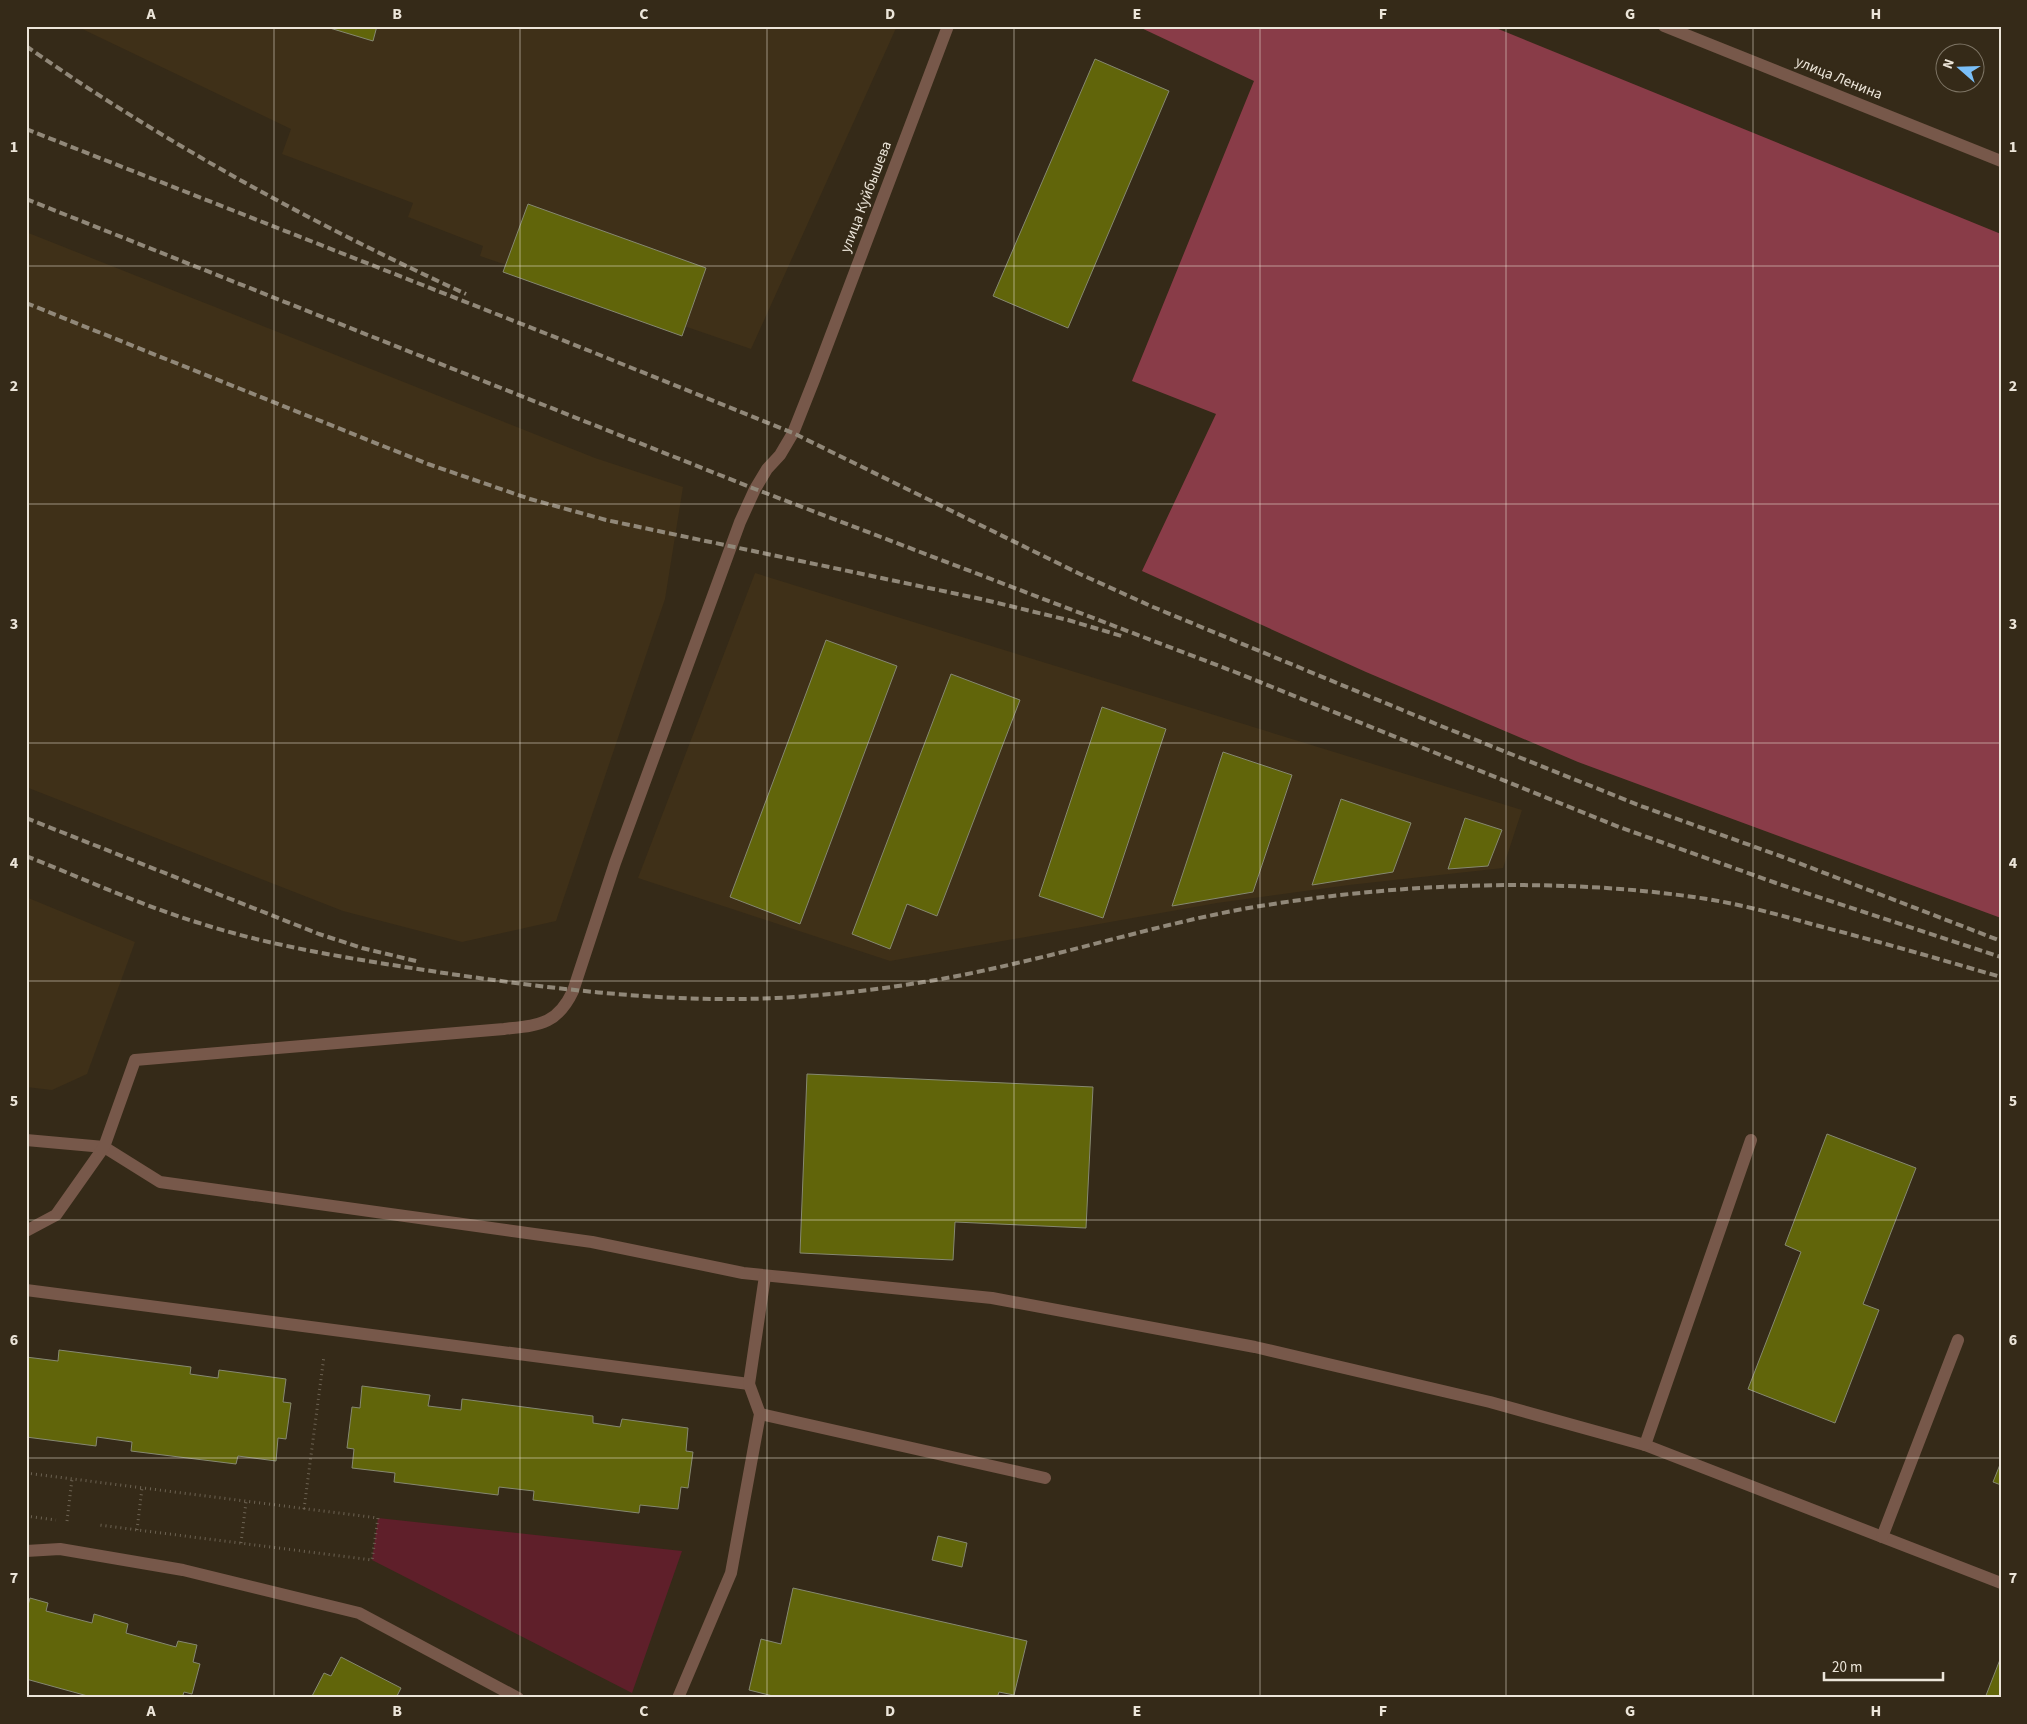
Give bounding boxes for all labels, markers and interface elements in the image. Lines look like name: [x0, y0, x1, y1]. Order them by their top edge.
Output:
text: A: [145, 3, 156, 25]
text: B: [392, 3, 402, 25]
text: C: [639, 3, 649, 25]
text: D: [885, 3, 895, 25]
text: E: [1133, 3, 1141, 25]
text: F: [1379, 3, 1387, 25]
text: G: [1625, 3, 1635, 25]
text: H: [1871, 3, 1881, 25]
north arrow: [1934, 42, 1984, 92]
street label: улица Ленина: [1792, 51, 1886, 105]
text: N: [1938, 56, 1960, 72]
text: 1: [10, 136, 18, 158]
text: 1: [2009, 136, 2017, 158]
street label: улица Куйбышева: [835, 138, 897, 256]
text: 2: [10, 375, 18, 397]
text: 2: [2009, 375, 2017, 397]
text: 3: [10, 613, 18, 635]
text: 3: [2009, 613, 2017, 635]
text: 4: [10, 852, 19, 874]
text: 4: [2009, 852, 2018, 874]
text: 5: [10, 1090, 18, 1112]
text: 5: [2009, 1090, 2017, 1112]
text: 6: [10, 1329, 18, 1351]
text: 6: [2009, 1329, 2017, 1351]
text: 7: [10, 1567, 18, 1589]
text: 7: [2009, 1567, 2017, 1589]
scale bar: [1824, 1649, 1943, 1681]
text: 20 m: [1832, 1657, 1862, 1678]
text: A: [145, 1700, 156, 1722]
text: B: [392, 1700, 402, 1722]
text: C: [639, 1700, 649, 1722]
text: D: [885, 1700, 895, 1722]
text: E: [1133, 1700, 1141, 1722]
text: F: [1379, 1700, 1387, 1722]
text: G: [1625, 1700, 1635, 1722]
text: H: [1871, 1700, 1881, 1722]

